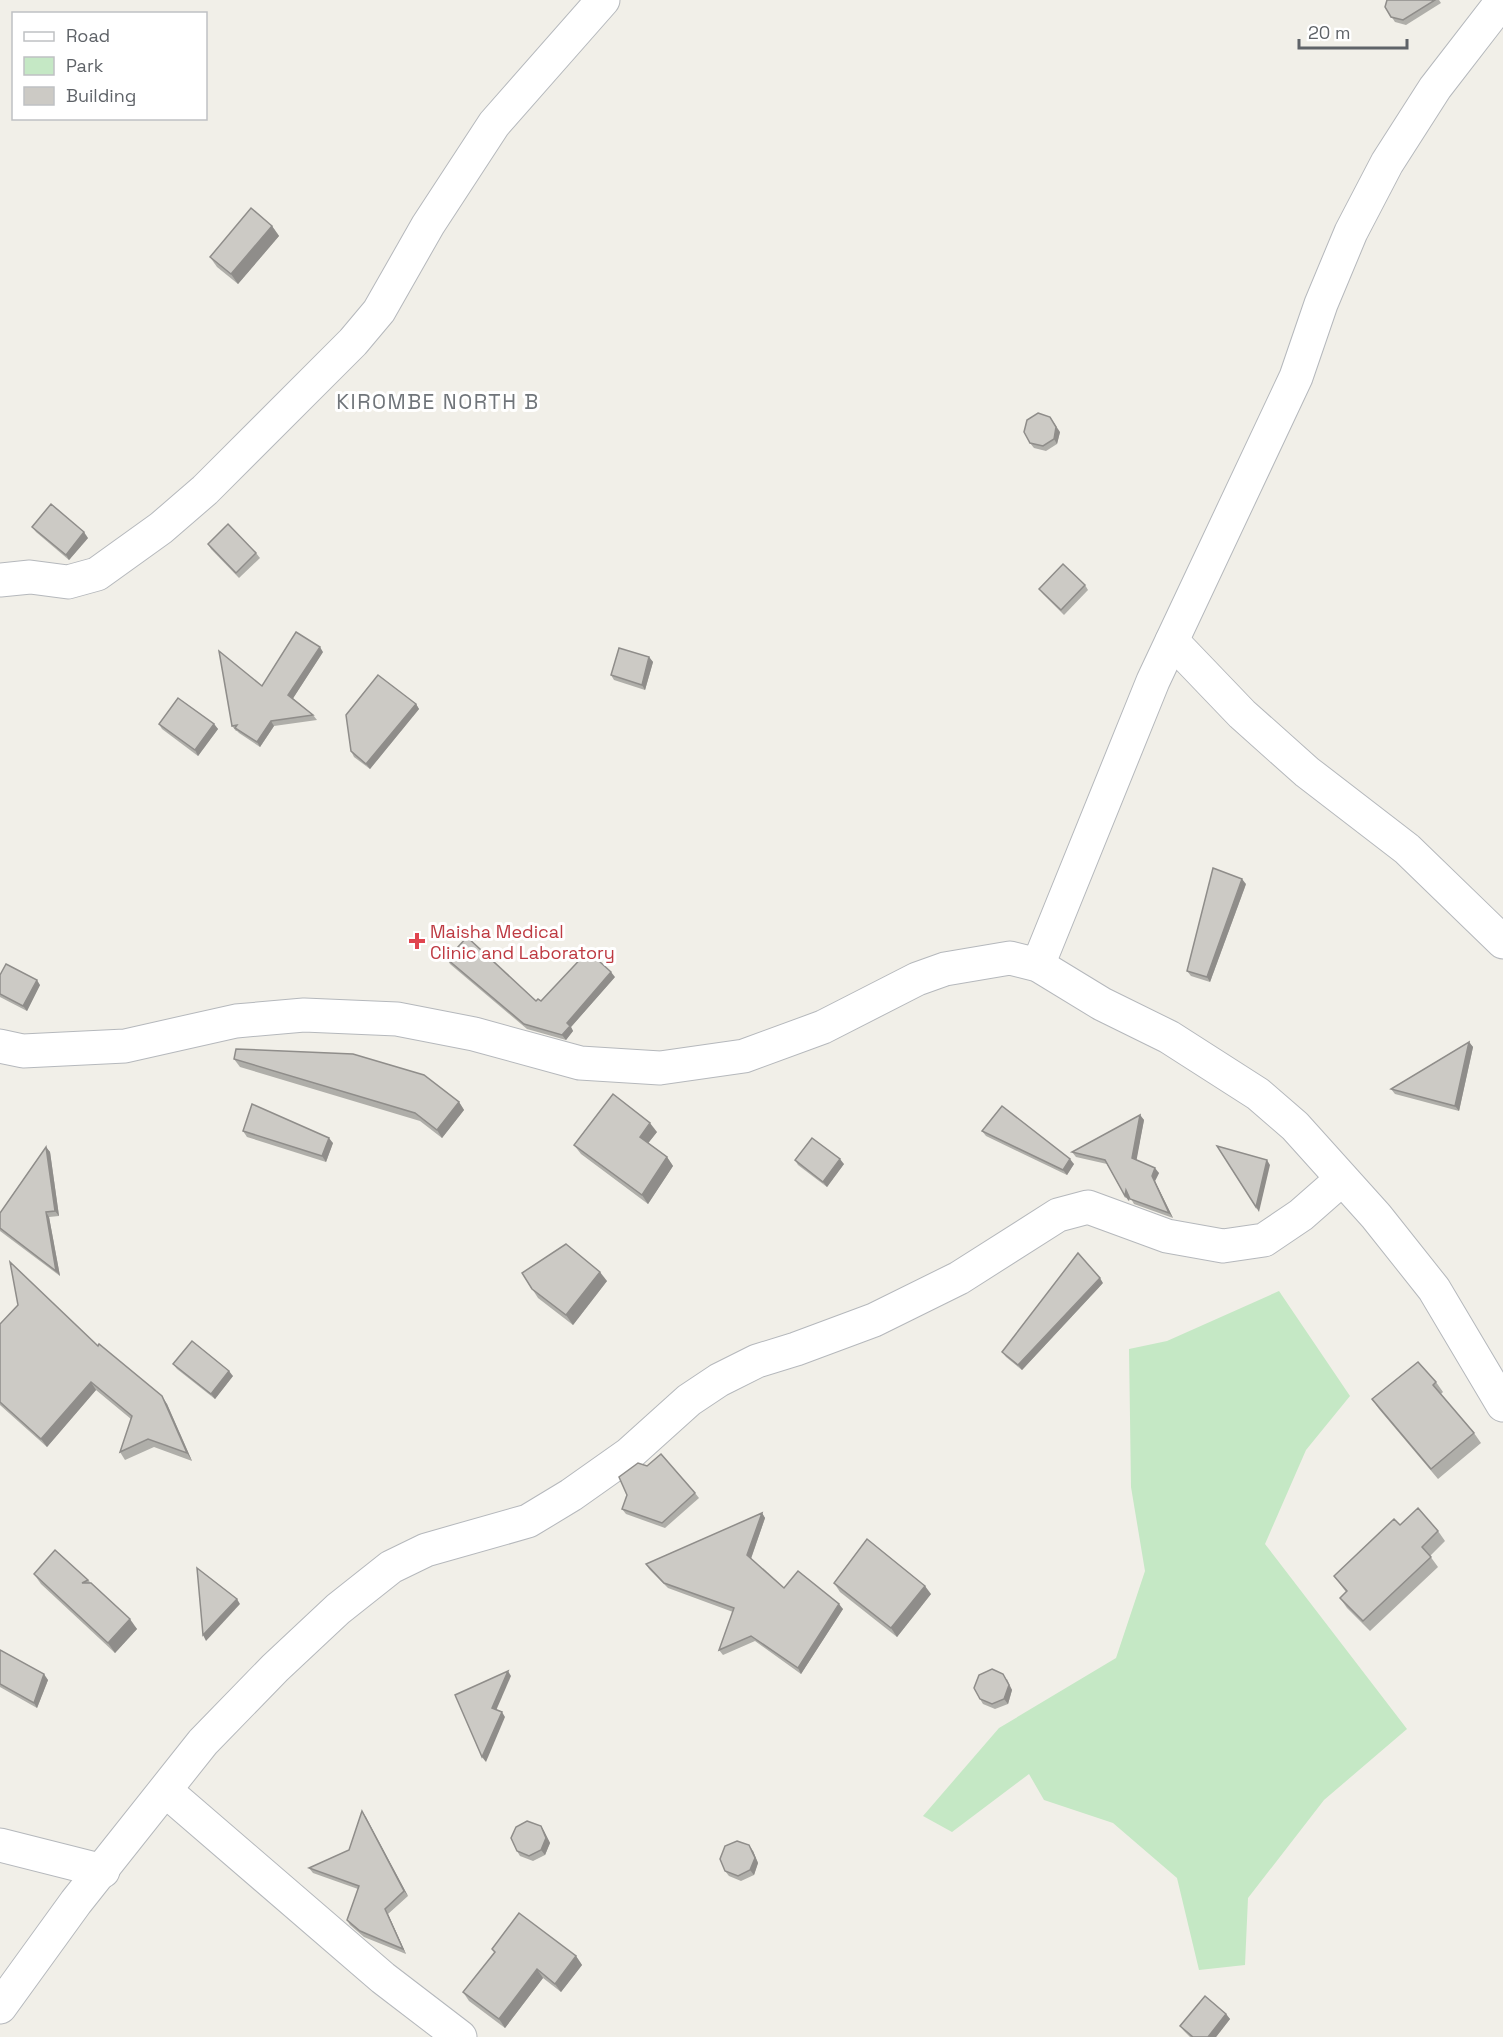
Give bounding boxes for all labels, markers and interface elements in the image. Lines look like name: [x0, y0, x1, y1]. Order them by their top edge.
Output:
legend: [12, 12, 207, 120]
scale bar: [1299, 12, 1407, 50]
text: 20 m: [1308, 21, 1351, 44]
text: Road: [66, 24, 110, 47]
text: Park: [66, 54, 104, 77]
text: Building: [66, 84, 136, 107]
district label: KIROMBE NORTH B: [336, 388, 540, 415]
place label: Maisha Medical Clinic and Laboratory: [430, 920, 615, 964]
marker: Maisha Medical Clinic and Laboratory: [408, 932, 426, 950]

